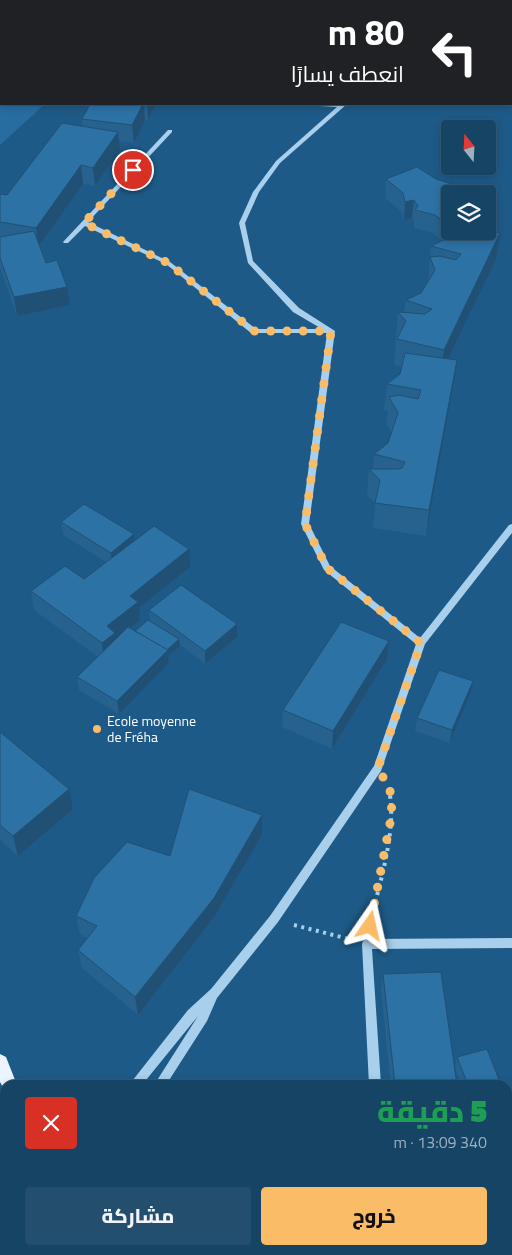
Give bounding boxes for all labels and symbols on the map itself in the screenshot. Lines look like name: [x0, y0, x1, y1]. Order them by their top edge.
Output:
north arrow: [441, 120, 496, 175]
pin: [112, 149, 154, 191]
place label: Ecole moyenne de Fréha: [107, 710, 196, 747]
marker: Ecole moyenne de Fréha: [91, 723, 103, 735]
position arrow: [343, 899, 395, 951]

